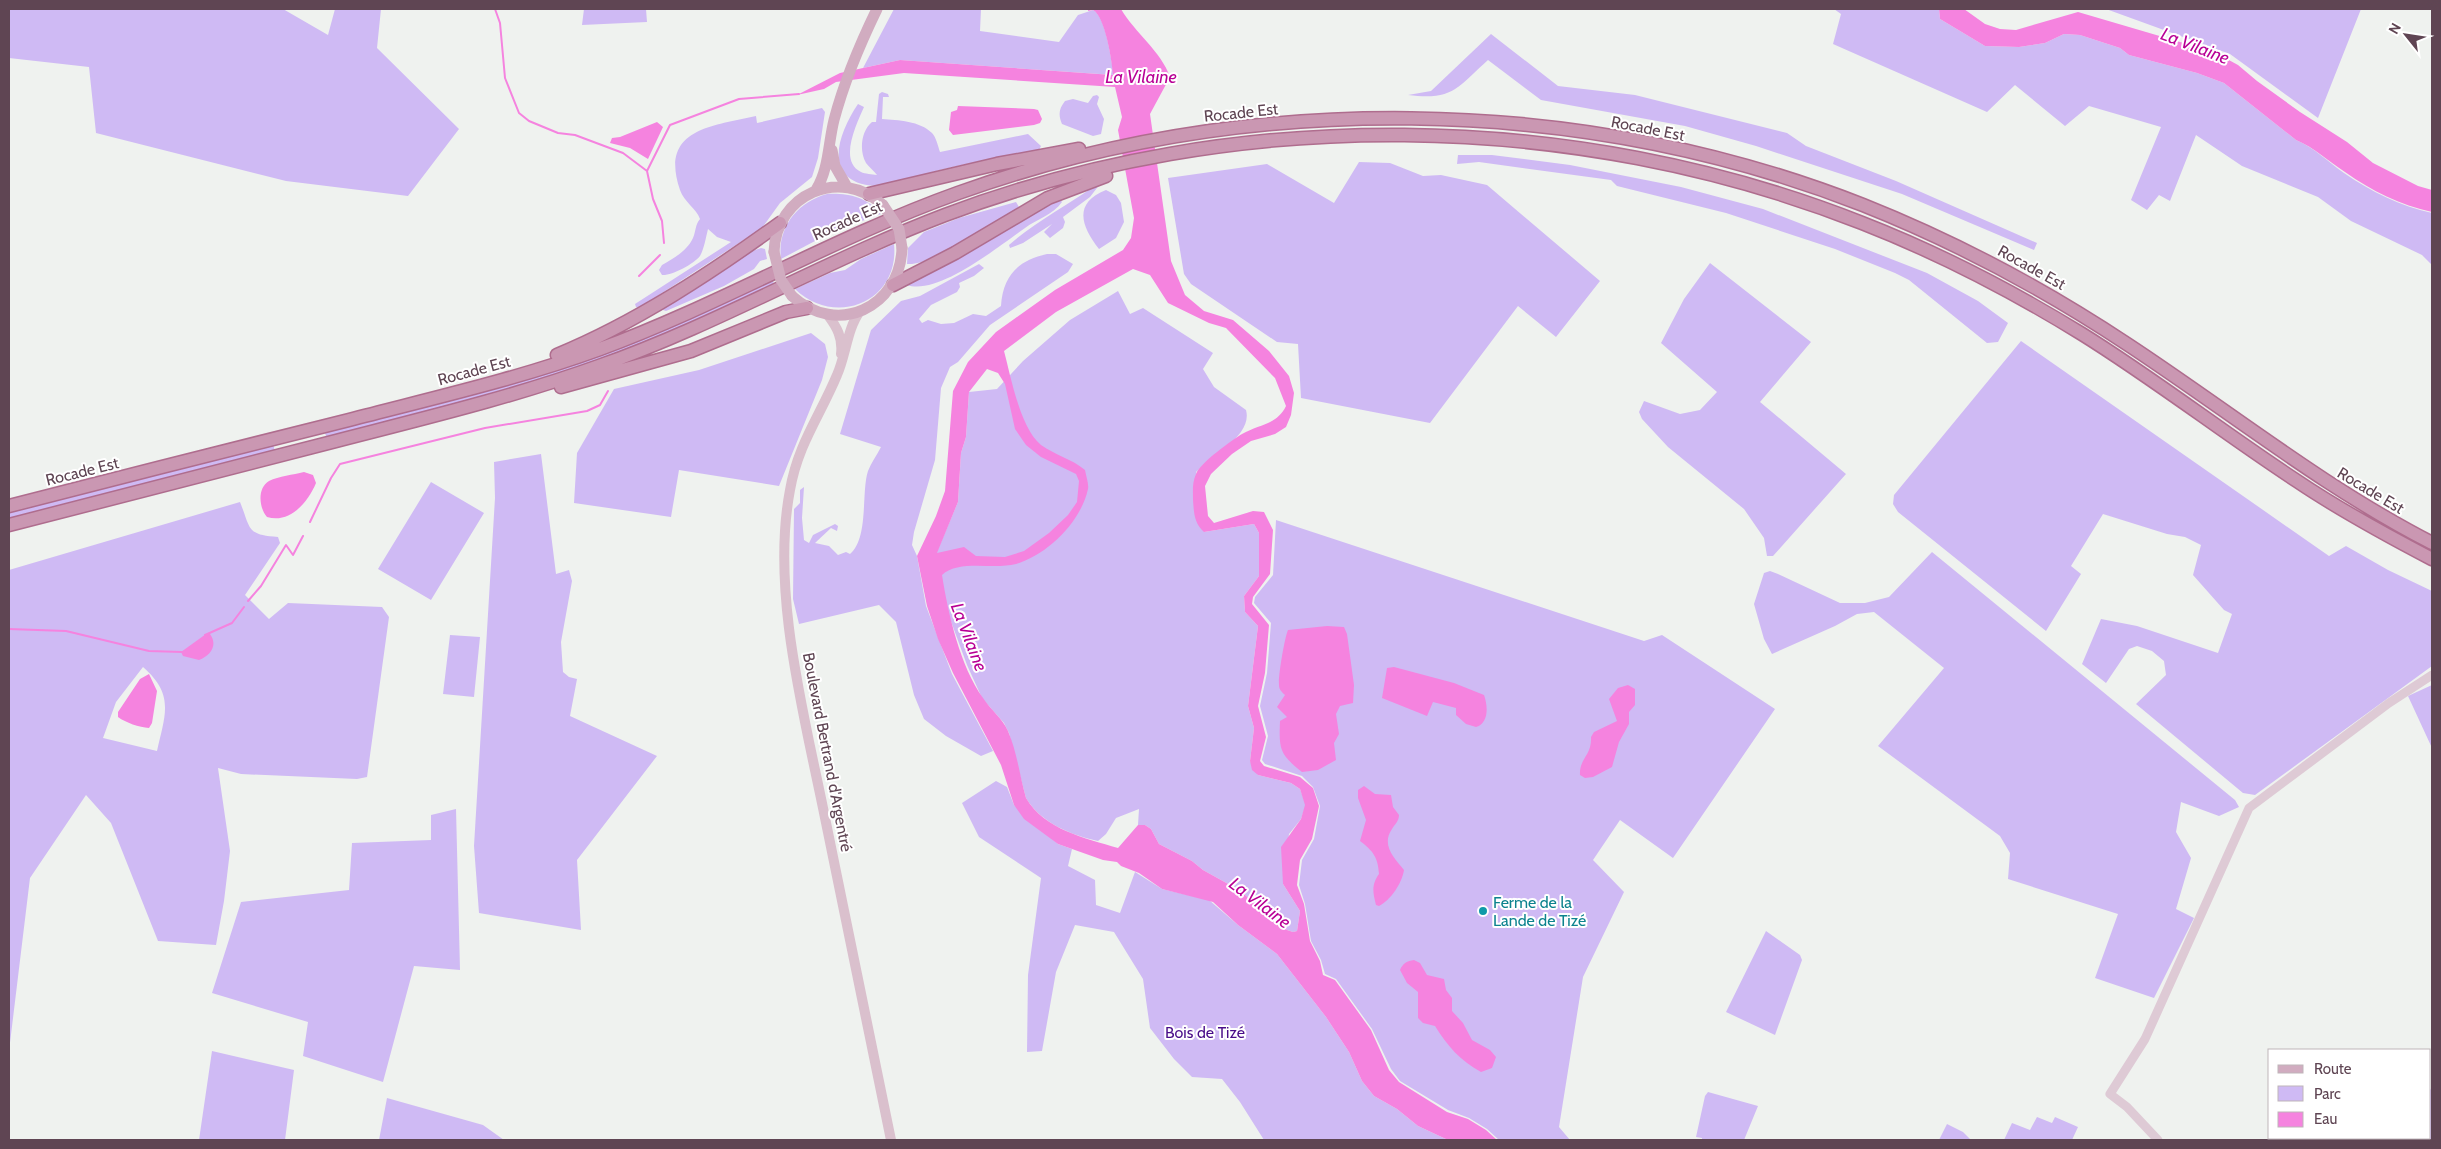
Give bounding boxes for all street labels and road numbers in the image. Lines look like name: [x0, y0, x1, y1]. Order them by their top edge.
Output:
street label: Rocade Est: [1203, 99, 1280, 126]
street label: Rocade Est: [1609, 112, 1687, 145]
street label: Rocade Est: [809, 196, 886, 244]
street label: Rocade Est: [1995, 241, 2069, 294]
street label: Rocade Est: [436, 352, 513, 389]
street label: Rocade Est: [44, 453, 121, 490]
street label: Rocade Est: [2334, 463, 2408, 518]
street label: Boulevard Bertrand d'Argentré: [799, 651, 856, 853]

